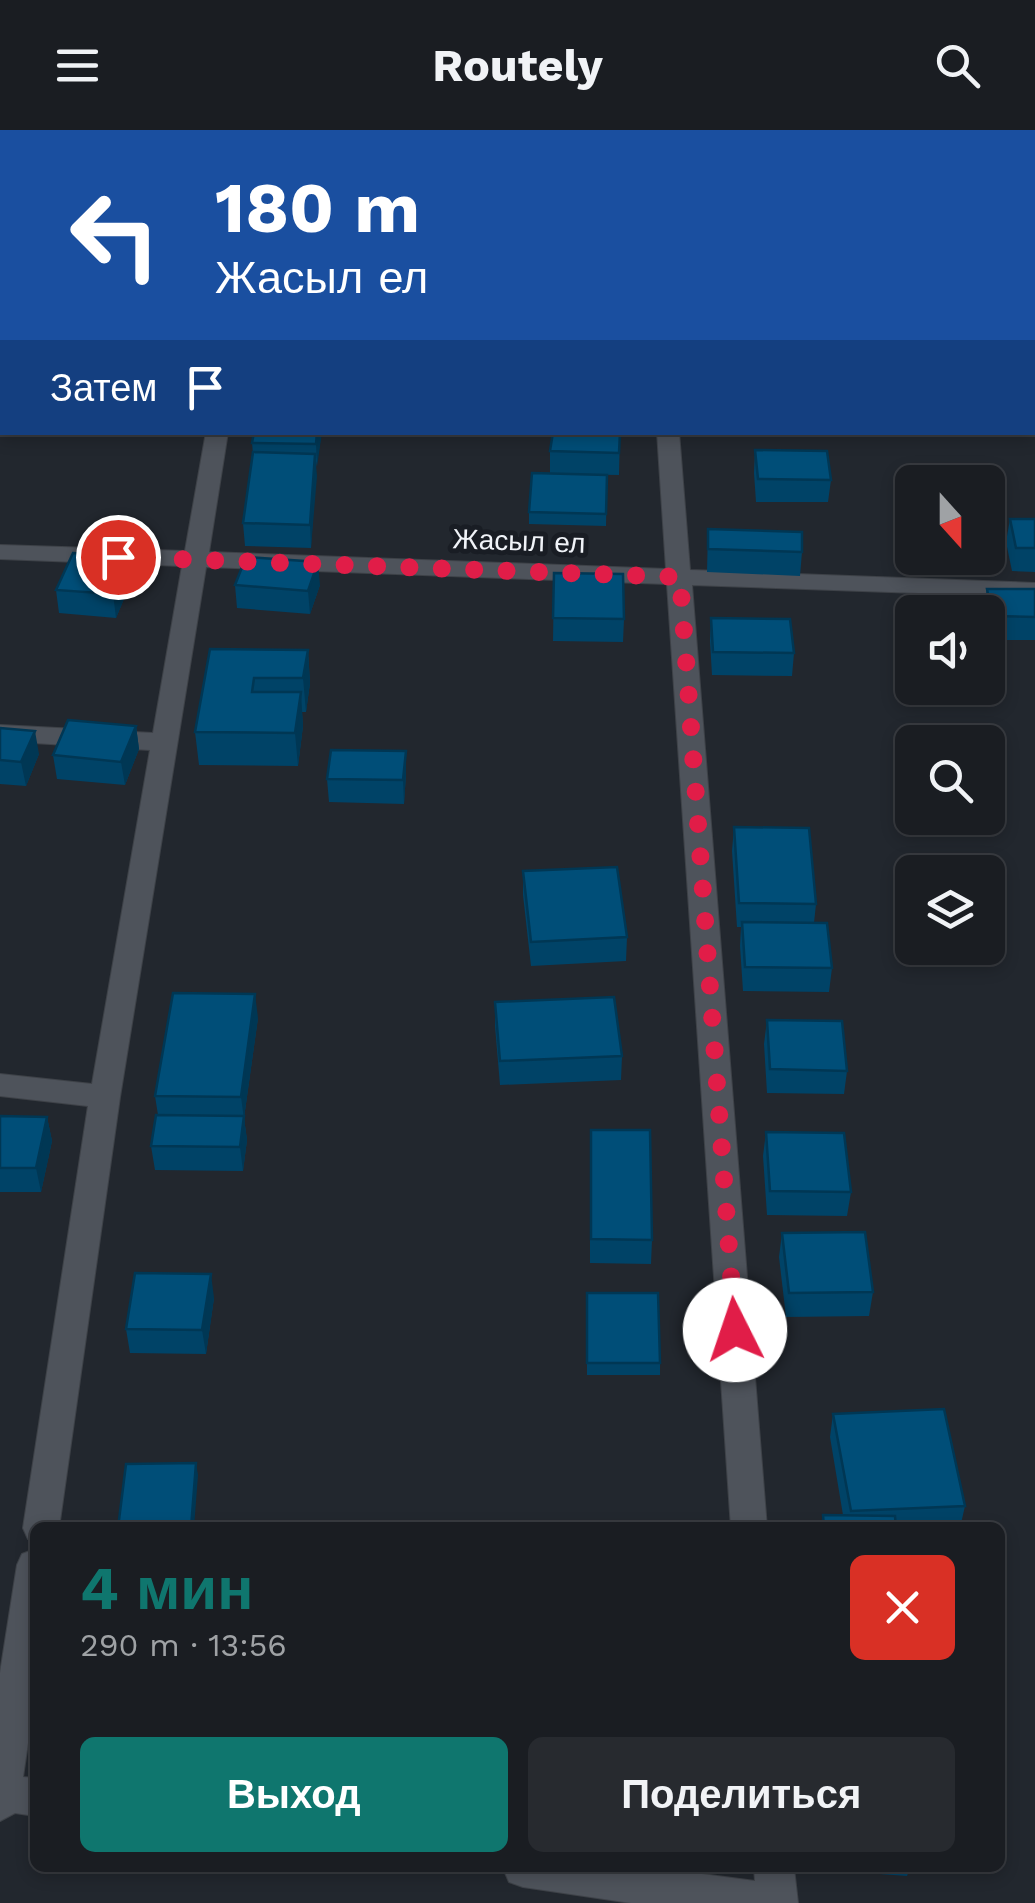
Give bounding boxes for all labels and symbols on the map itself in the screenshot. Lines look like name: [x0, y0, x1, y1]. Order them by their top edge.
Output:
north arrow: [895, 465, 1005, 575]
pin: [76, 515, 161, 600]
street label: Жасыл ел: [452, 522, 586, 560]
position arrow: [683, 1278, 787, 1382]

